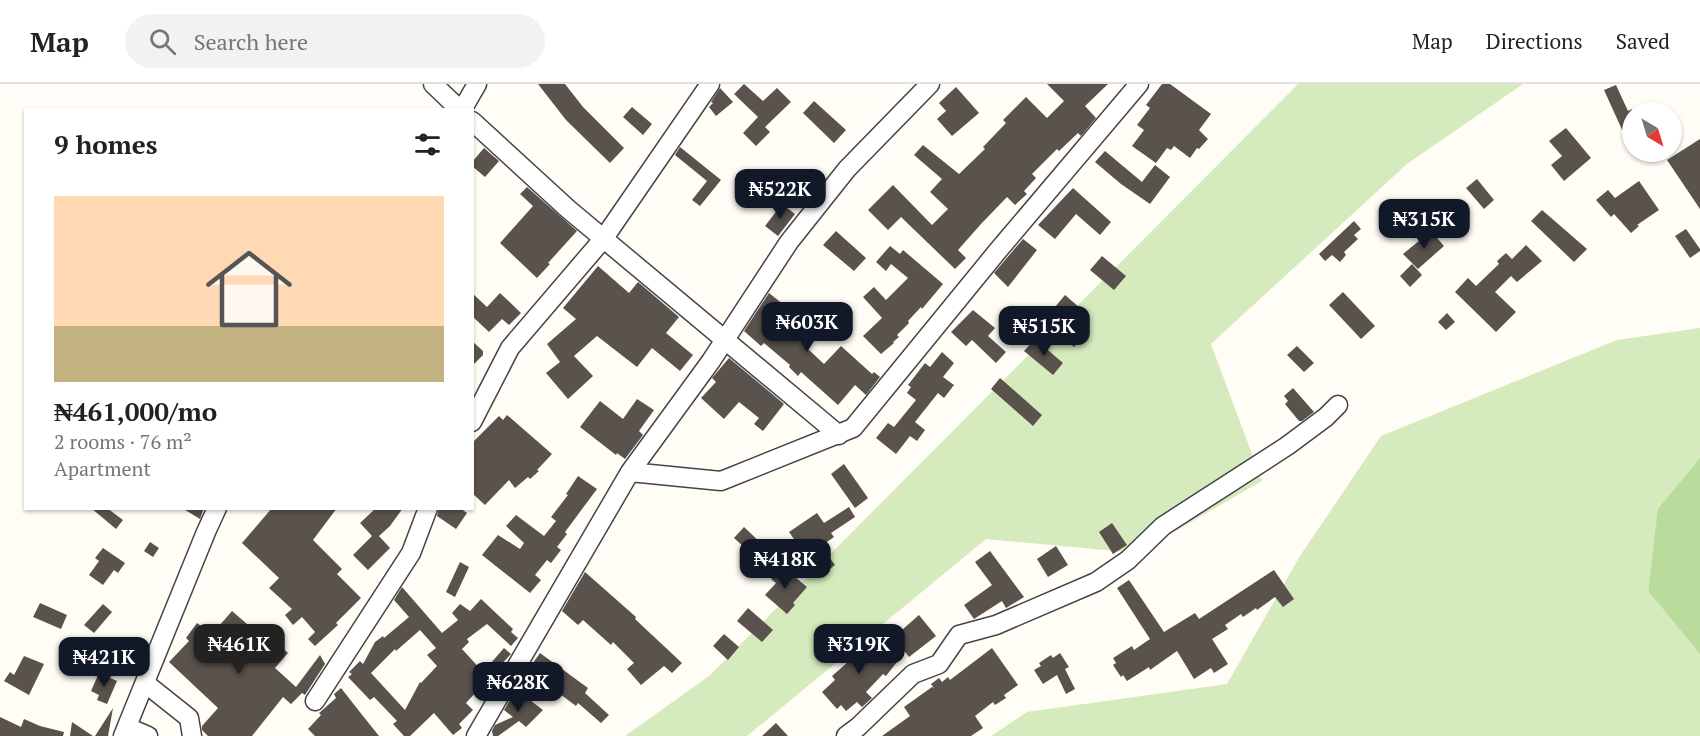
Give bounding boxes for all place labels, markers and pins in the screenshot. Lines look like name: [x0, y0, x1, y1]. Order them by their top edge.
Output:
pin: ₦522K: [738, 169, 822, 220]
pin: ₦315K: [1382, 199, 1466, 250]
pin: ₦603K: [765, 302, 849, 353]
pin: ₦515K: [1002, 306, 1086, 357]
pin: ₦418K: [743, 539, 827, 590]
pin: ₦461K: [197, 624, 281, 675]
pin: ₦319K: [817, 624, 901, 675]
pin: ₦421K: [62, 637, 146, 688]
pin: ₦628K: [476, 662, 560, 713]

